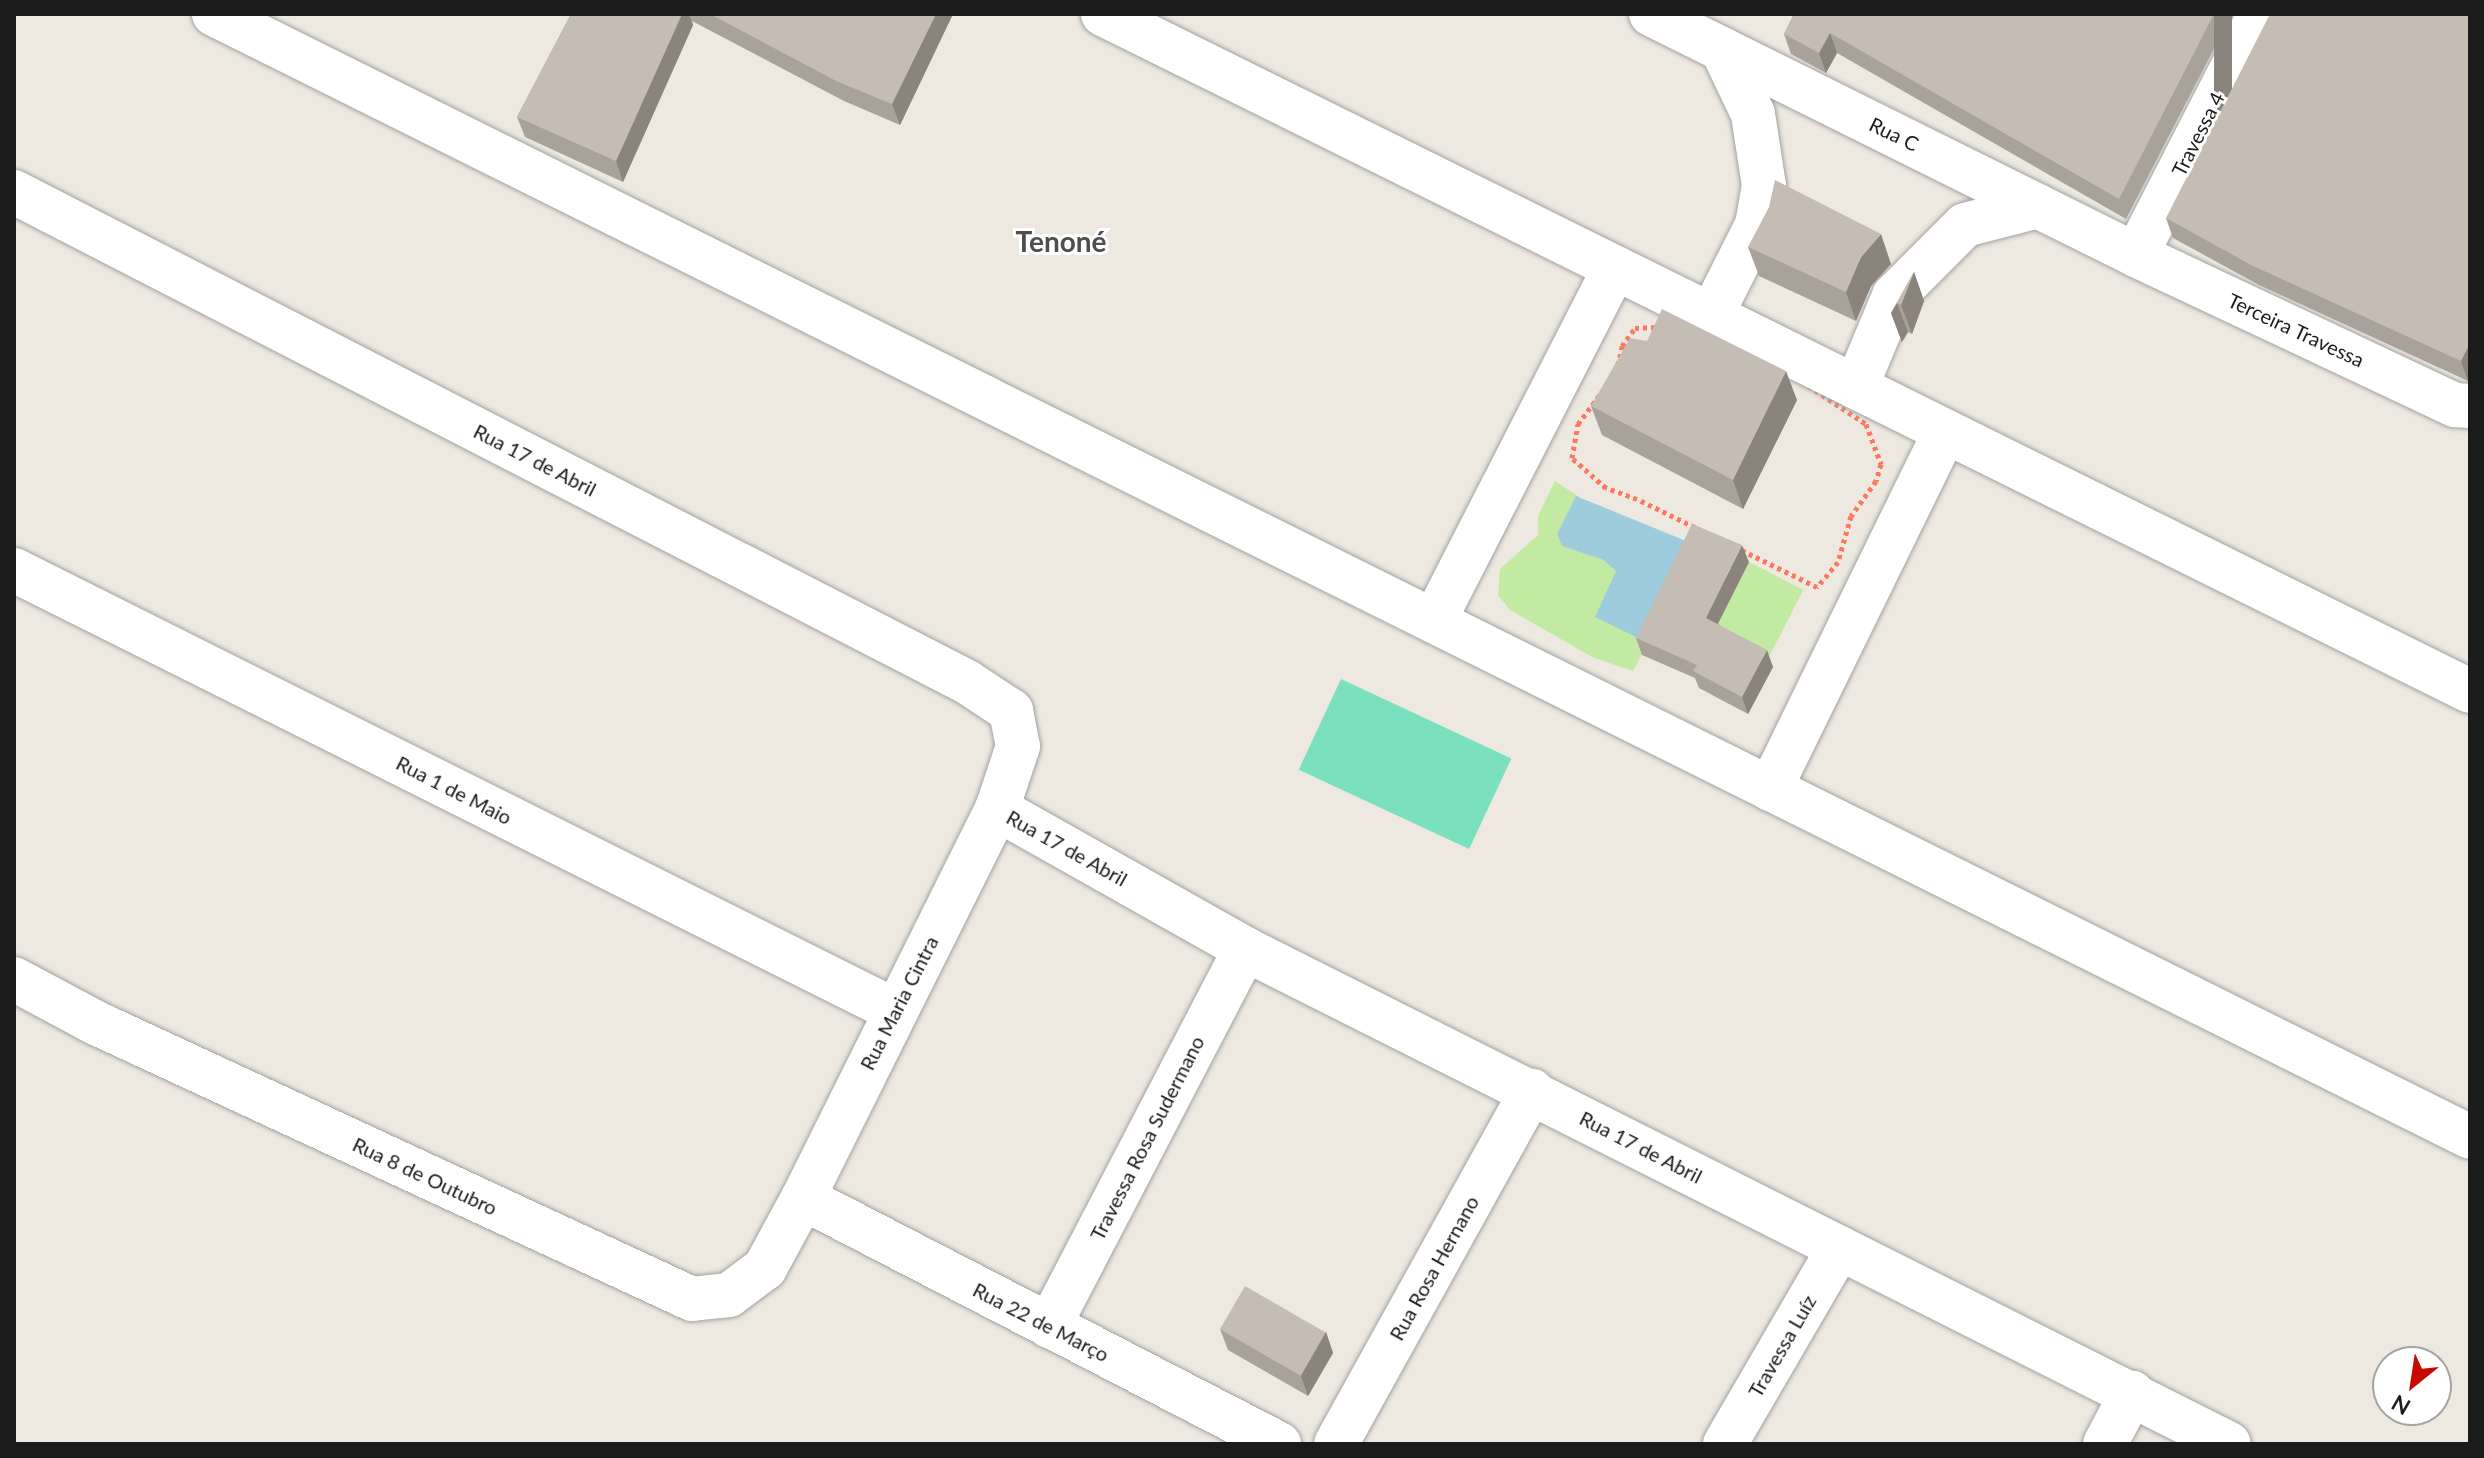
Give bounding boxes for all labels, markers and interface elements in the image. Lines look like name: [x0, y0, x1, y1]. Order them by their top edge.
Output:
street label: Travessa 4: [2167, 88, 2229, 180]
street label: Rua C: [1866, 112, 1922, 156]
district label: Tenoné: [1016, 224, 1106, 258]
street label: Terceira Travessa: [2224, 288, 2368, 372]
street label: Rua 17 de Abril: [469, 419, 601, 501]
street label: Rua 1 de Maio: [392, 751, 516, 829]
street label: Rua 17 de Abril: [1002, 805, 1132, 891]
street label: Rua Maria Cintra: [855, 932, 943, 1074]
street label: Travessa Rosa Sudermano: [1085, 1032, 1209, 1244]
street label: Rua 17 de Abril: [1575, 1106, 1707, 1188]
street label: Rua 8 de Outubro: [349, 1132, 501, 1220]
street label: Rua Rosa Hernano: [1384, 1191, 1484, 1345]
street label: Rua 22 de Março: [969, 1277, 1113, 1367]
street label: Travessa Luíz: [1743, 1291, 1821, 1401]
north arrow: [2372, 1346, 2452, 1426]
text: N: [2387, 1390, 2415, 1421]

